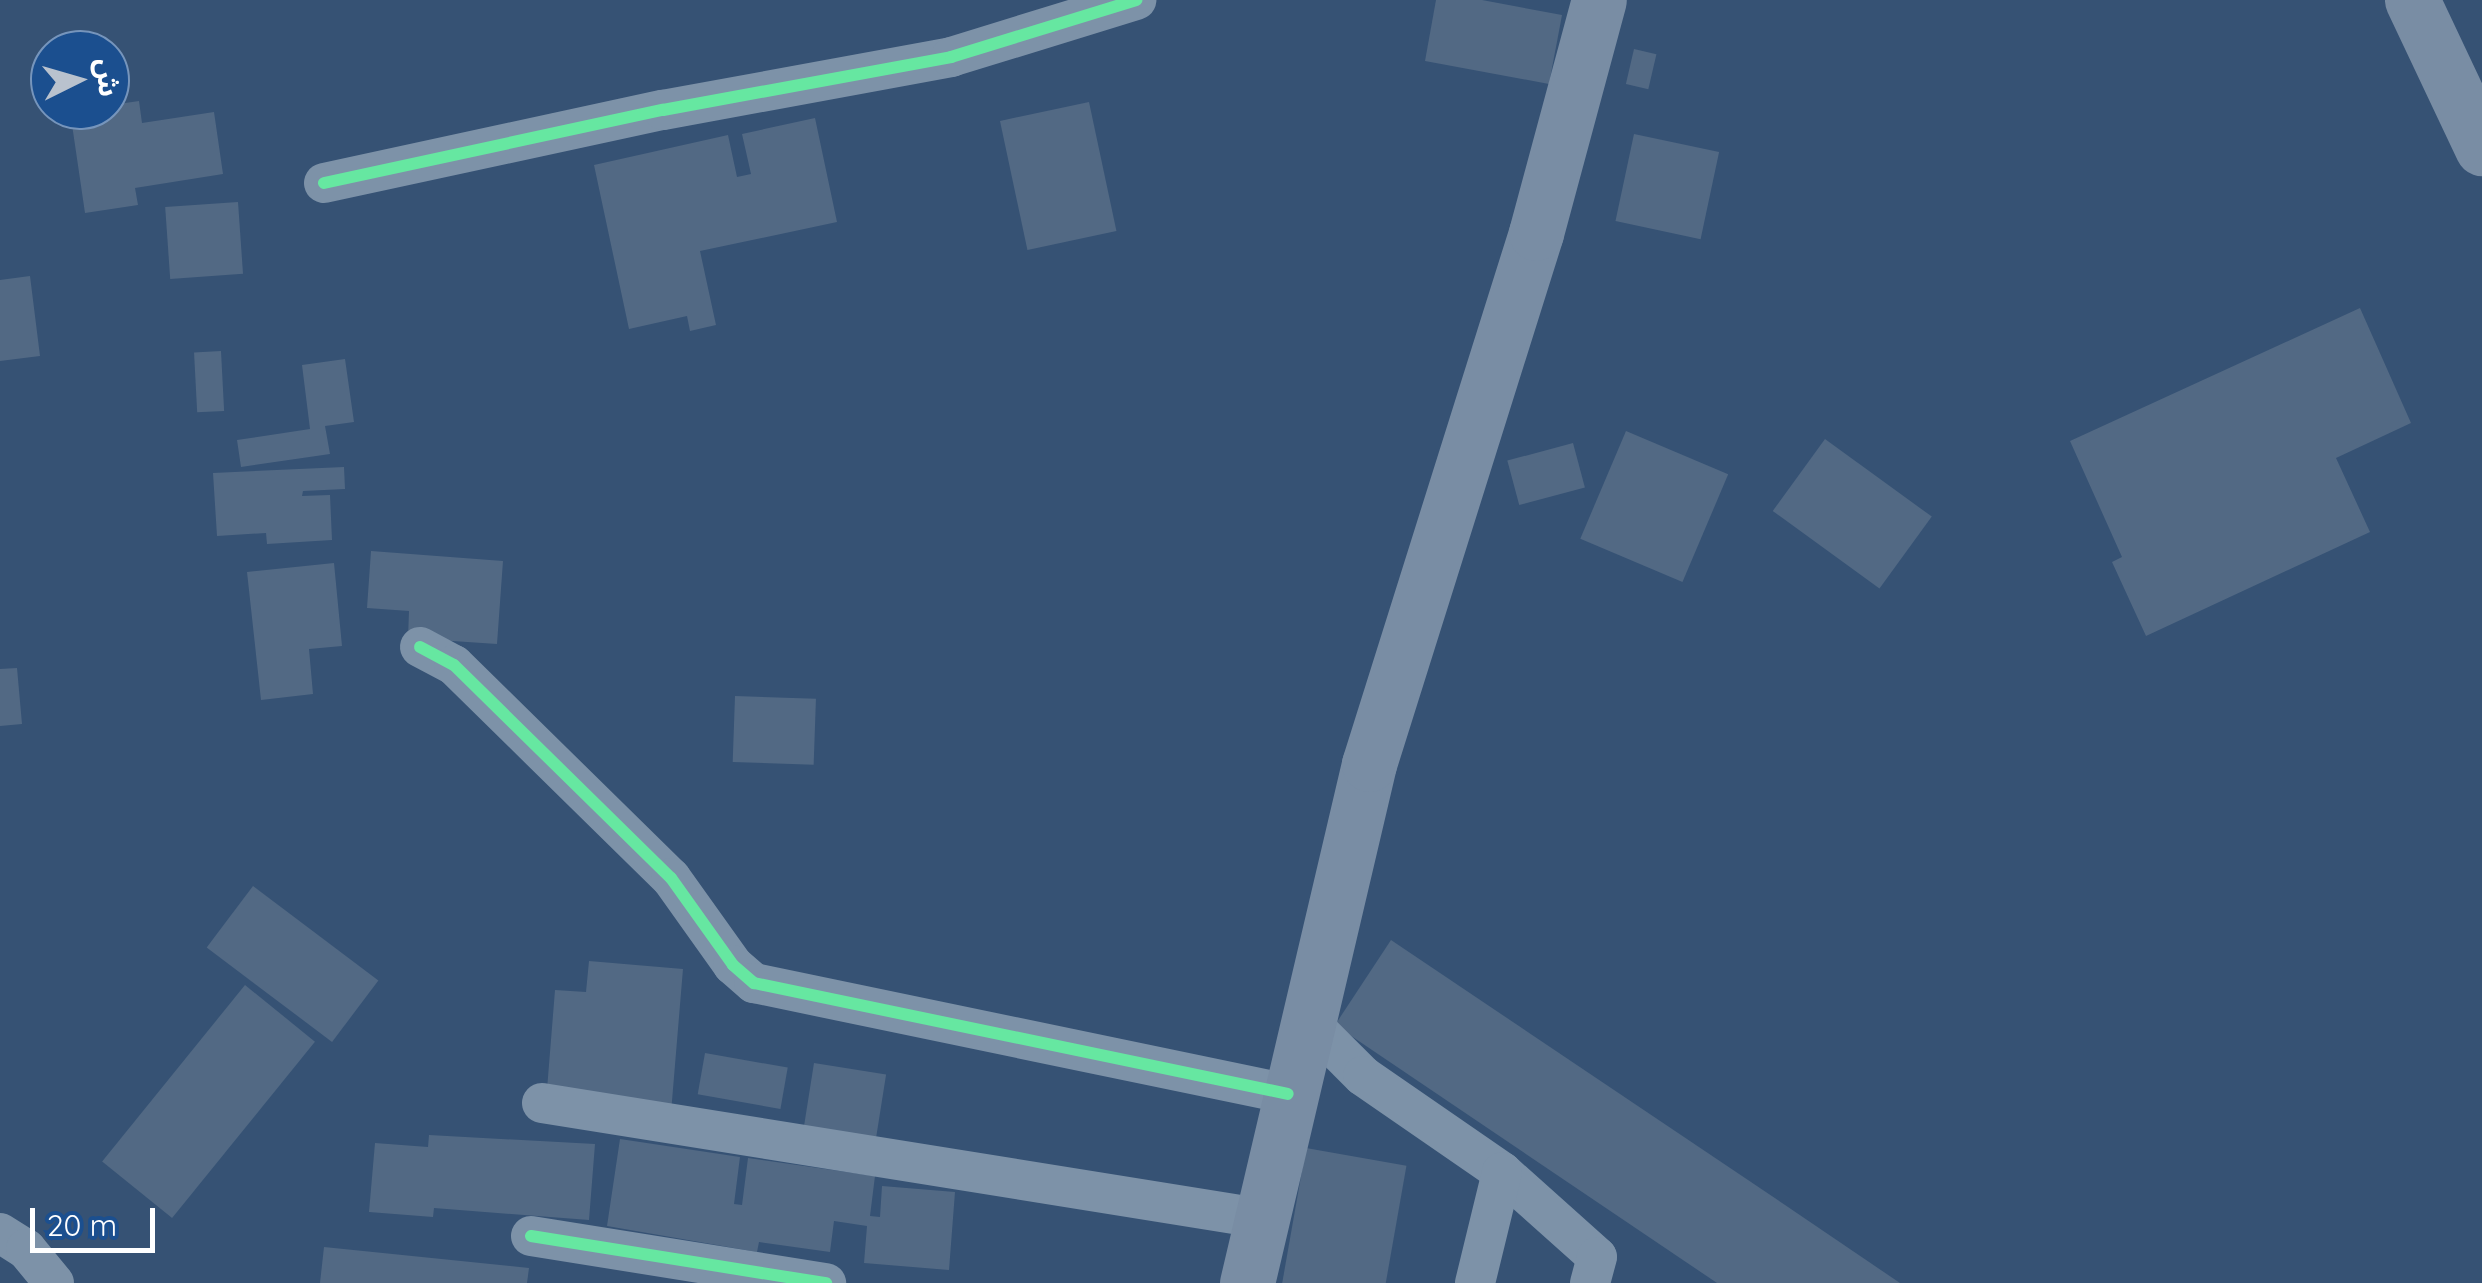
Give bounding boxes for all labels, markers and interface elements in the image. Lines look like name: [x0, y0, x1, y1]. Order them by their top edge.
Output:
north arrow: [30, 30, 130, 130]
text: ش: [89, 57, 127, 98]
scale bar: [35, 1188, 160, 1250]
text: 20 m: [47, 1206, 117, 1244]

